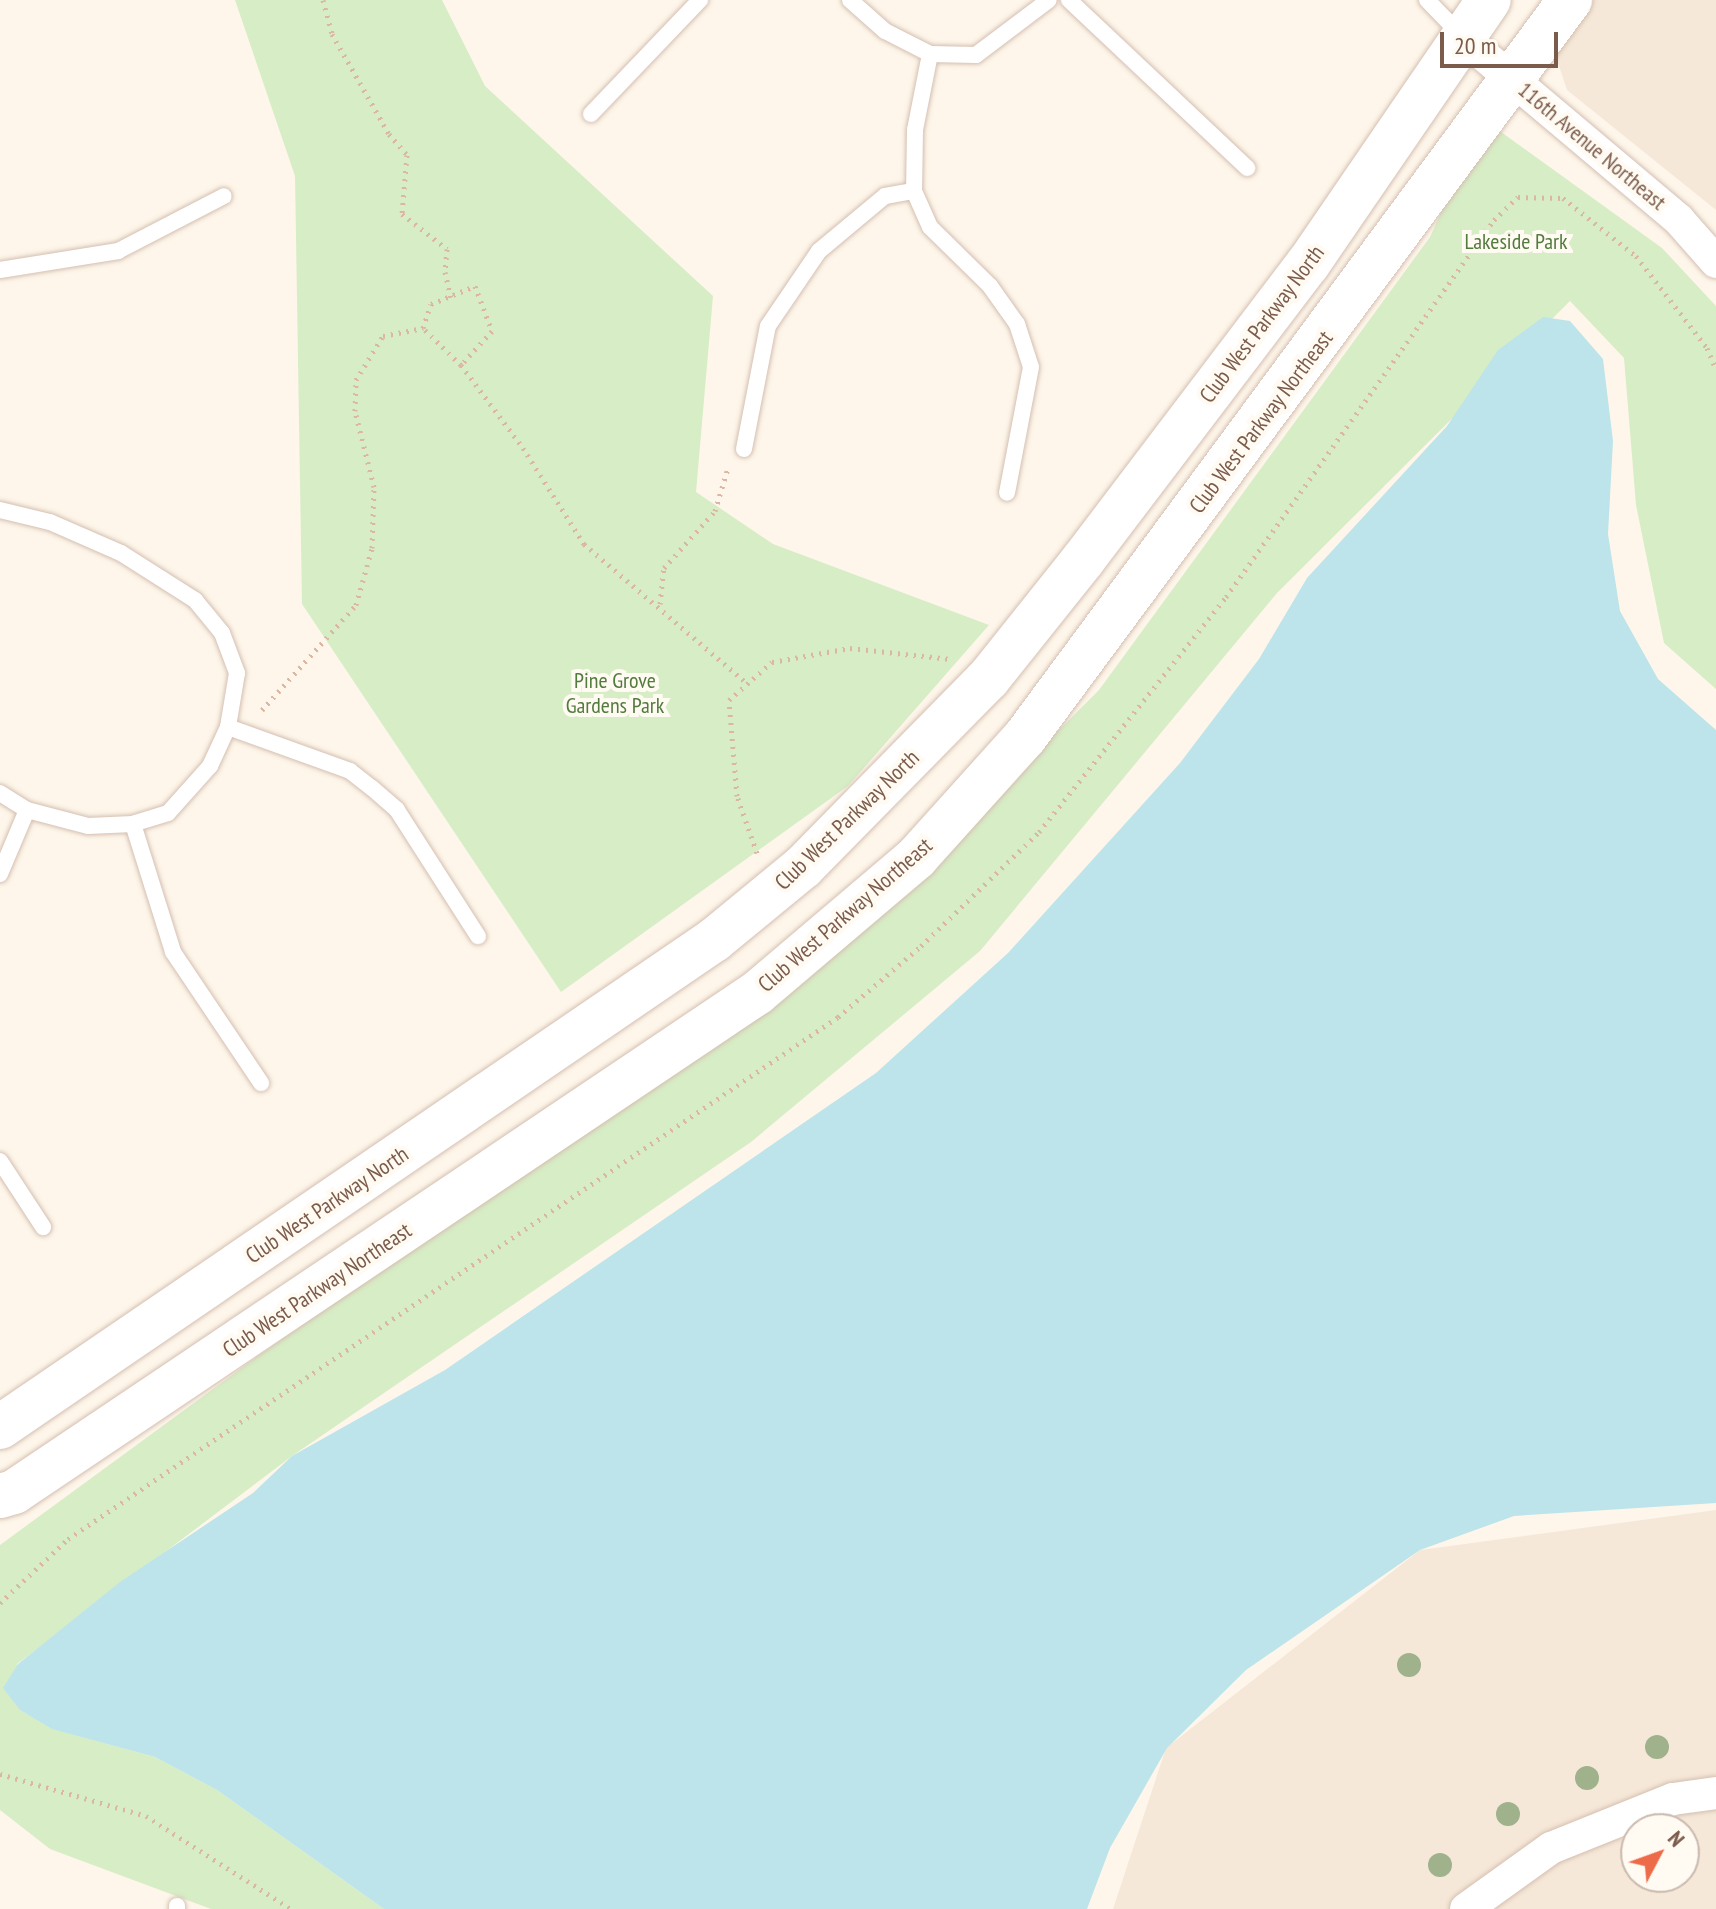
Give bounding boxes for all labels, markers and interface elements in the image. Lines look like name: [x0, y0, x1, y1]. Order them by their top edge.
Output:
scale bar: [1444, 16, 1562, 66]
text: 20 m: [1454, 30, 1496, 61]
street label: 116th Avenue Northeast: [1513, 76, 1671, 216]
park label: Lakeside Park: [1464, 229, 1568, 255]
street label: Club West Parkway North: [1194, 240, 1330, 408]
street label: Club West Parkway Northeast: [1183, 325, 1339, 519]
park label: Pine Grove Gardens Park: [566, 667, 664, 718]
street label: Club West Parkway North: [769, 744, 925, 896]
street label: Club West Parkway Northeast: [752, 832, 938, 998]
street label: Club West Parkway North: [240, 1141, 414, 1269]
street label: Club West Parkway Northeast: [217, 1217, 417, 1363]
north arrow: [1620, 1813, 1700, 1893]
text: N: [1662, 1825, 1691, 1852]

